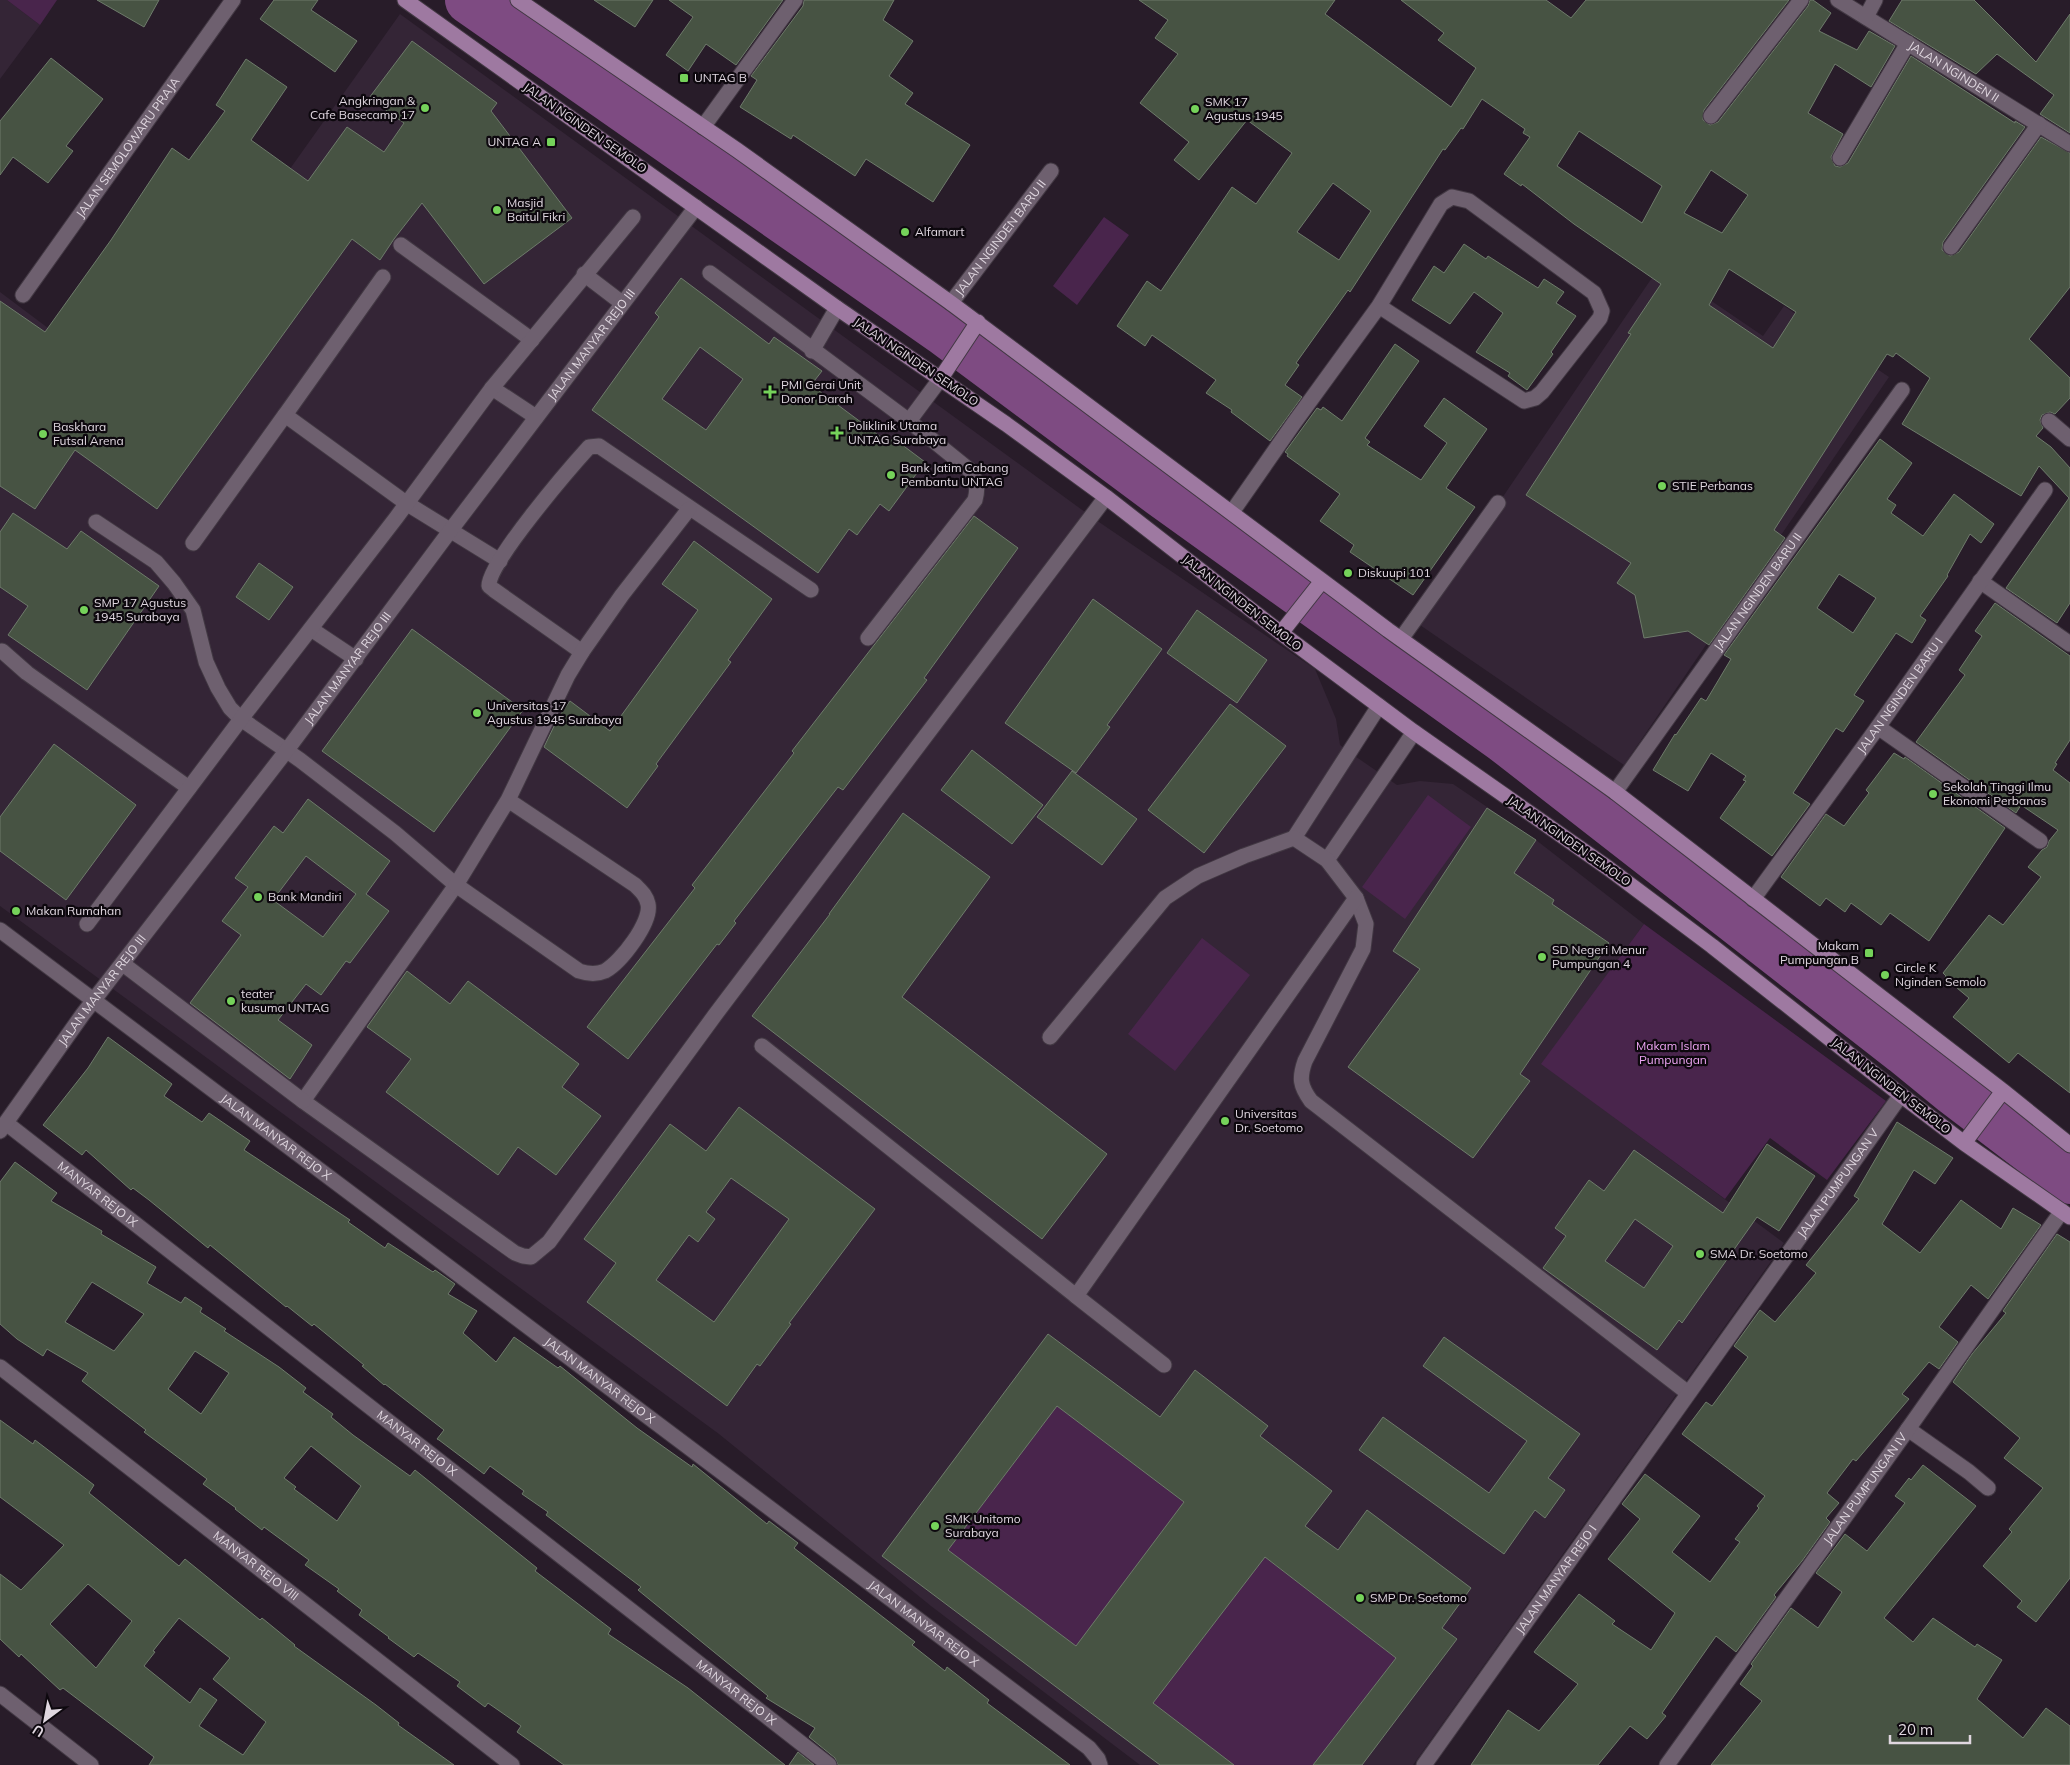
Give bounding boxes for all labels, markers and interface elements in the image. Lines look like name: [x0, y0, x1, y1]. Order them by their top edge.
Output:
street label: JALAN NGINDEN II: [1906, 37, 2002, 105]
place label: UNTAG B: [694, 70, 747, 85]
marker: UNTAG B: [678, 72, 690, 84]
street label: JALAN SEMOLOWARU PRAJA: [72, 74, 183, 220]
street label: JALAN NGINDEN SEMOLO: [521, 79, 650, 176]
place label: Angkringan & Cafe Basecamp 17: [310, 93, 416, 122]
place label: SMK 17 Agustus 1945: [1205, 94, 1283, 123]
marker: Angkringan & Cafe Basecamp 17: [419, 102, 431, 114]
marker: SMK 17 Agustus 1945: [1189, 103, 1201, 115]
place label: UNTAG A: [488, 134, 541, 149]
marker: UNTAG A: [545, 136, 557, 148]
street label: JALAN NGINDEN BARU II: [951, 176, 1049, 298]
place label: Masjid Baitul Fikri: [507, 195, 565, 224]
marker: Masjid Baitul Fikri: [491, 204, 503, 216]
place label: Alfamart: [915, 224, 964, 239]
marker: Alfamart: [899, 226, 911, 238]
street label: JALAN MANYAR REJO III: [544, 286, 638, 403]
street label: JALAN NGINDEN SEMOLO: [851, 314, 982, 409]
place label: PMI Gerai Unit Donor Darah: [781, 377, 861, 406]
marker: PMI Gerai Unit Donor Darah: [763, 385, 777, 399]
place label: Poliklinik Utama UNTAG Surabaya: [848, 418, 946, 447]
place label: Baskhara Futsal Arena: [53, 419, 124, 448]
marker: Poliklinik Utama UNTAG Surabaya: [830, 426, 844, 440]
marker: Baskhara Futsal Arena: [37, 428, 49, 440]
place label: Bank Jatim Cabang Pembantu UNTAG: [901, 460, 1008, 489]
marker: Bank Jatim Cabang Pembantu UNTAG: [885, 469, 897, 481]
place label: STIE Perbanas: [1672, 478, 1753, 493]
marker: STIE Perbanas: [1656, 480, 1668, 492]
street label: JALAN NGINDEN BARU II: [1710, 530, 1805, 653]
street label: JALAN NGINDEN SEMOLO: [1180, 551, 1305, 654]
place label: Diskuupi 101: [1358, 565, 1431, 580]
marker: Diskuupi 101: [1342, 567, 1354, 579]
place label: SMP 17 Agustus 1945 Surabaya: [94, 595, 186, 624]
marker: SMP 17 Agustus 1945 Surabaya: [78, 604, 90, 616]
street label: JALAN MANYAR REJO III: [301, 609, 394, 727]
street label: JALAN NGINDEN BARU I: [1853, 635, 1946, 756]
place label: Universitas 17 Agustus 1945 Surabaya: [487, 698, 622, 727]
marker: Universitas 17 Agustus 1945 Surabaya: [471, 707, 483, 719]
place label: Sekolah Tinggi Ilmu Ekonomi Perbanas: [1943, 779, 2051, 808]
marker: Sekolah Tinggi Ilmu Ekonomi Perbanas: [1927, 788, 1939, 800]
street label: JALAN NGINDEN SEMOLO: [1505, 792, 1634, 889]
place label: Bank Mandiri: [268, 889, 342, 904]
marker: Bank Mandiri: [252, 891, 264, 903]
place label: Makan Rumahan: [26, 903, 121, 918]
marker: Makan Rumahan: [10, 905, 22, 917]
street label: JALAN MANYAR REJO III: [55, 931, 149, 1049]
place label: Makam Pumpungan B: [1780, 938, 1859, 967]
place label: SD Negeri Menur Pumpungan 4: [1552, 942, 1647, 971]
marker: Makam Pumpungan B: [1863, 947, 1875, 959]
marker: SD Negeri Menur Pumpungan 4: [1536, 951, 1548, 963]
place label: Circle K Nginden Semolo: [1895, 960, 1986, 989]
marker: Circle K Nginden Semolo: [1879, 969, 1891, 981]
place label: teater kusuma UNTAG: [241, 986, 329, 1015]
marker: teater kusuma UNTAG: [225, 995, 237, 1007]
street label: JALAN NGINDEN SEMOLO: [1829, 1034, 1954, 1137]
park label: Makam Islam Pumpungan: [1636, 1038, 1710, 1067]
street label: JALAN MANYAR REJO X: [218, 1090, 335, 1183]
place label: Universitas Dr. Soetomo: [1235, 1106, 1303, 1135]
marker: Universitas Dr. Soetomo: [1219, 1115, 1231, 1127]
street label: JALAN PUMPUNGAN V: [1794, 1125, 1882, 1241]
street label: MANYAR REJO IX: [55, 1158, 141, 1230]
place label: SMA Dr. Soetomo: [1710, 1246, 1808, 1261]
marker: SMA Dr. Soetomo: [1694, 1248, 1706, 1260]
street label: JALAN MANYAR REJO X: [542, 1334, 658, 1427]
street label: MANYAR REJO IX: [374, 1407, 460, 1479]
street label: JALAN PUMPUNGAN IV: [1820, 1429, 1910, 1547]
place label: SMK Unitomo Surabaya: [945, 1511, 1021, 1540]
marker: SMK Unitomo Surabaya: [929, 1520, 941, 1532]
street label: JALAN MANYAR REJO I: [1512, 1522, 1600, 1636]
street label: MANYAR REJO VIII: [210, 1527, 302, 1603]
street label: JALAN MANYAR REJO X: [866, 1577, 982, 1670]
place label: SMP Dr. Soetomo: [1370, 1590, 1467, 1605]
marker: SMP Dr. Soetomo: [1354, 1592, 1366, 1604]
street label: MANYAR REJO IX: [693, 1656, 780, 1728]
north arrow: [20, 1695, 70, 1745]
scale bar: [1890, 1712, 1970, 1744]
text: 20 m: [1898, 1720, 1933, 1739]
text: U: [29, 1721, 47, 1741]

